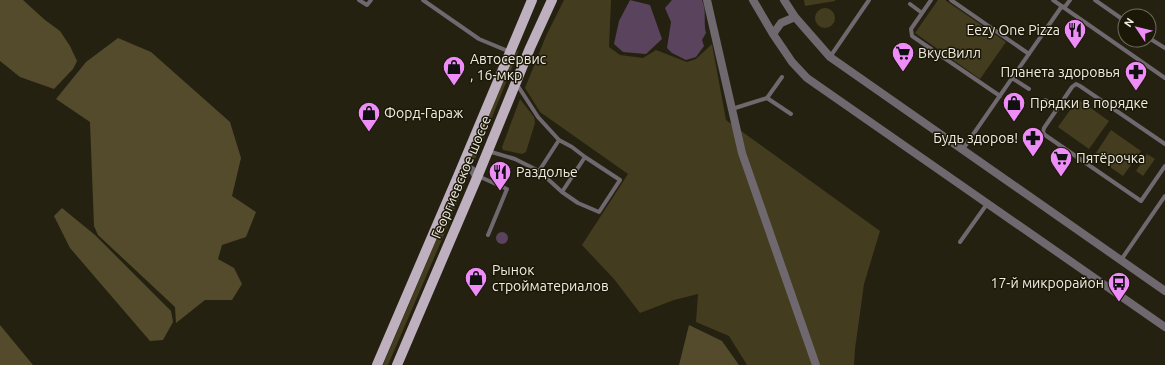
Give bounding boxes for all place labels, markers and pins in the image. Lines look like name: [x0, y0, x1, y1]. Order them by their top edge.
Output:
restaurant icon: Eezy One Pizza: [1062, 17, 1088, 50]
place label: Eezy One Pizza: [966, 22, 1060, 38]
supermarket icon: ВкусВилл: [890, 40, 916, 73]
place label: ВкусВилл: [918, 45, 981, 61]
place label: Автосервис , 16-мкр: [470, 51, 547, 83]
shop icon: Автосервис , 16-мкр: [441, 54, 467, 87]
pharmacy icon: Планета здоровья: [1123, 59, 1149, 92]
place label: Планета здоровья: [1000, 64, 1120, 80]
shop icon: Прядки в порядке: [1001, 90, 1027, 123]
place label: Прядки в порядке: [1030, 95, 1148, 111]
shop icon: Форд-Гараж: [356, 100, 382, 133]
place label: Форд-Гараж: [384, 105, 464, 121]
pharmacy icon: Будь здоров!: [1020, 125, 1046, 158]
place label: Будь здоров!: [933, 130, 1018, 146]
supermarket icon: Пятёрочка: [1048, 145, 1074, 178]
place label: Пятёрочка: [1076, 150, 1145, 166]
restaurant icon: Раздолье: [487, 159, 513, 192]
place label: Раздолье: [516, 164, 578, 180]
place label: Рынок стройматериалов: [492, 262, 609, 294]
shop icon: Рынок стройматериалов: [463, 265, 489, 298]
bus stop icon: 17-й микрорайон: [1106, 270, 1132, 303]
place label: 17-й микрорайон: [991, 275, 1104, 291]

